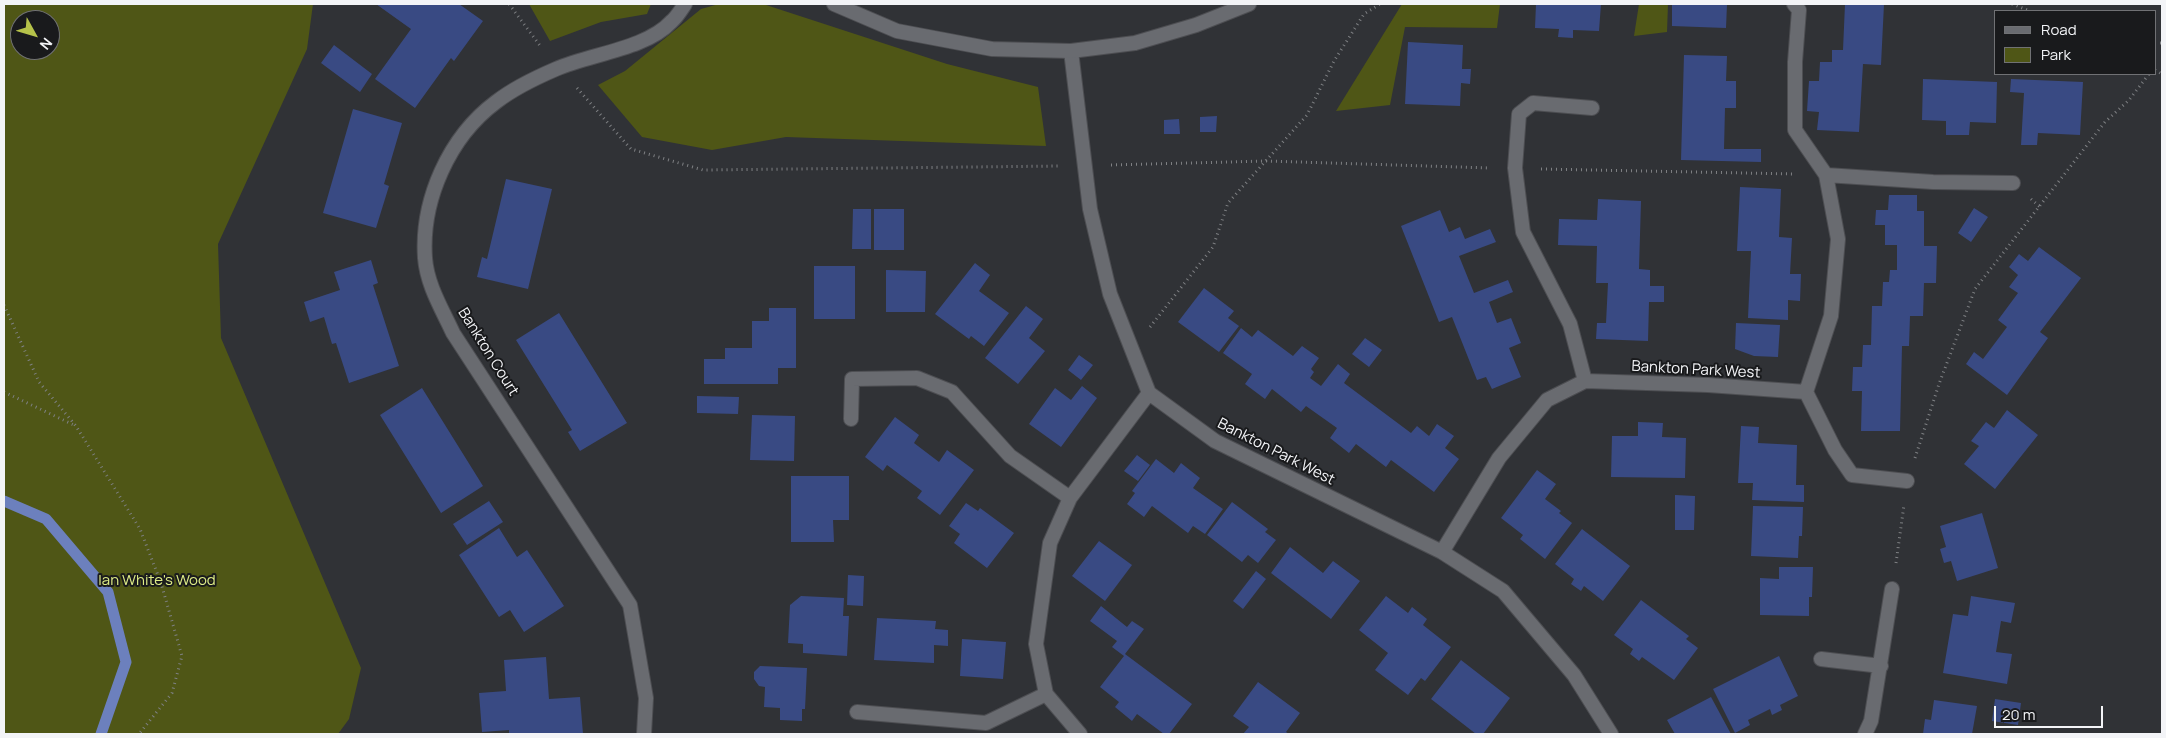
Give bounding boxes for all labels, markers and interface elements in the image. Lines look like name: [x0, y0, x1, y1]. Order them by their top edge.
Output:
north arrow: [10, 10, 60, 60]
legend: [1994, 10, 2156, 75]
text: Road: [2041, 19, 2077, 40]
text: N: [36, 34, 57, 54]
text: Park: [2041, 44, 2071, 65]
street label: Bankton Court: [454, 305, 522, 399]
street label: Bankton Park West: [1631, 358, 1761, 382]
street label: Bankton Park West: [1214, 415, 1338, 489]
park label: Ian White's Wood: [98, 572, 216, 590]
scale bar: [1996, 696, 2105, 728]
text: 20 m: [2002, 704, 2035, 725]

